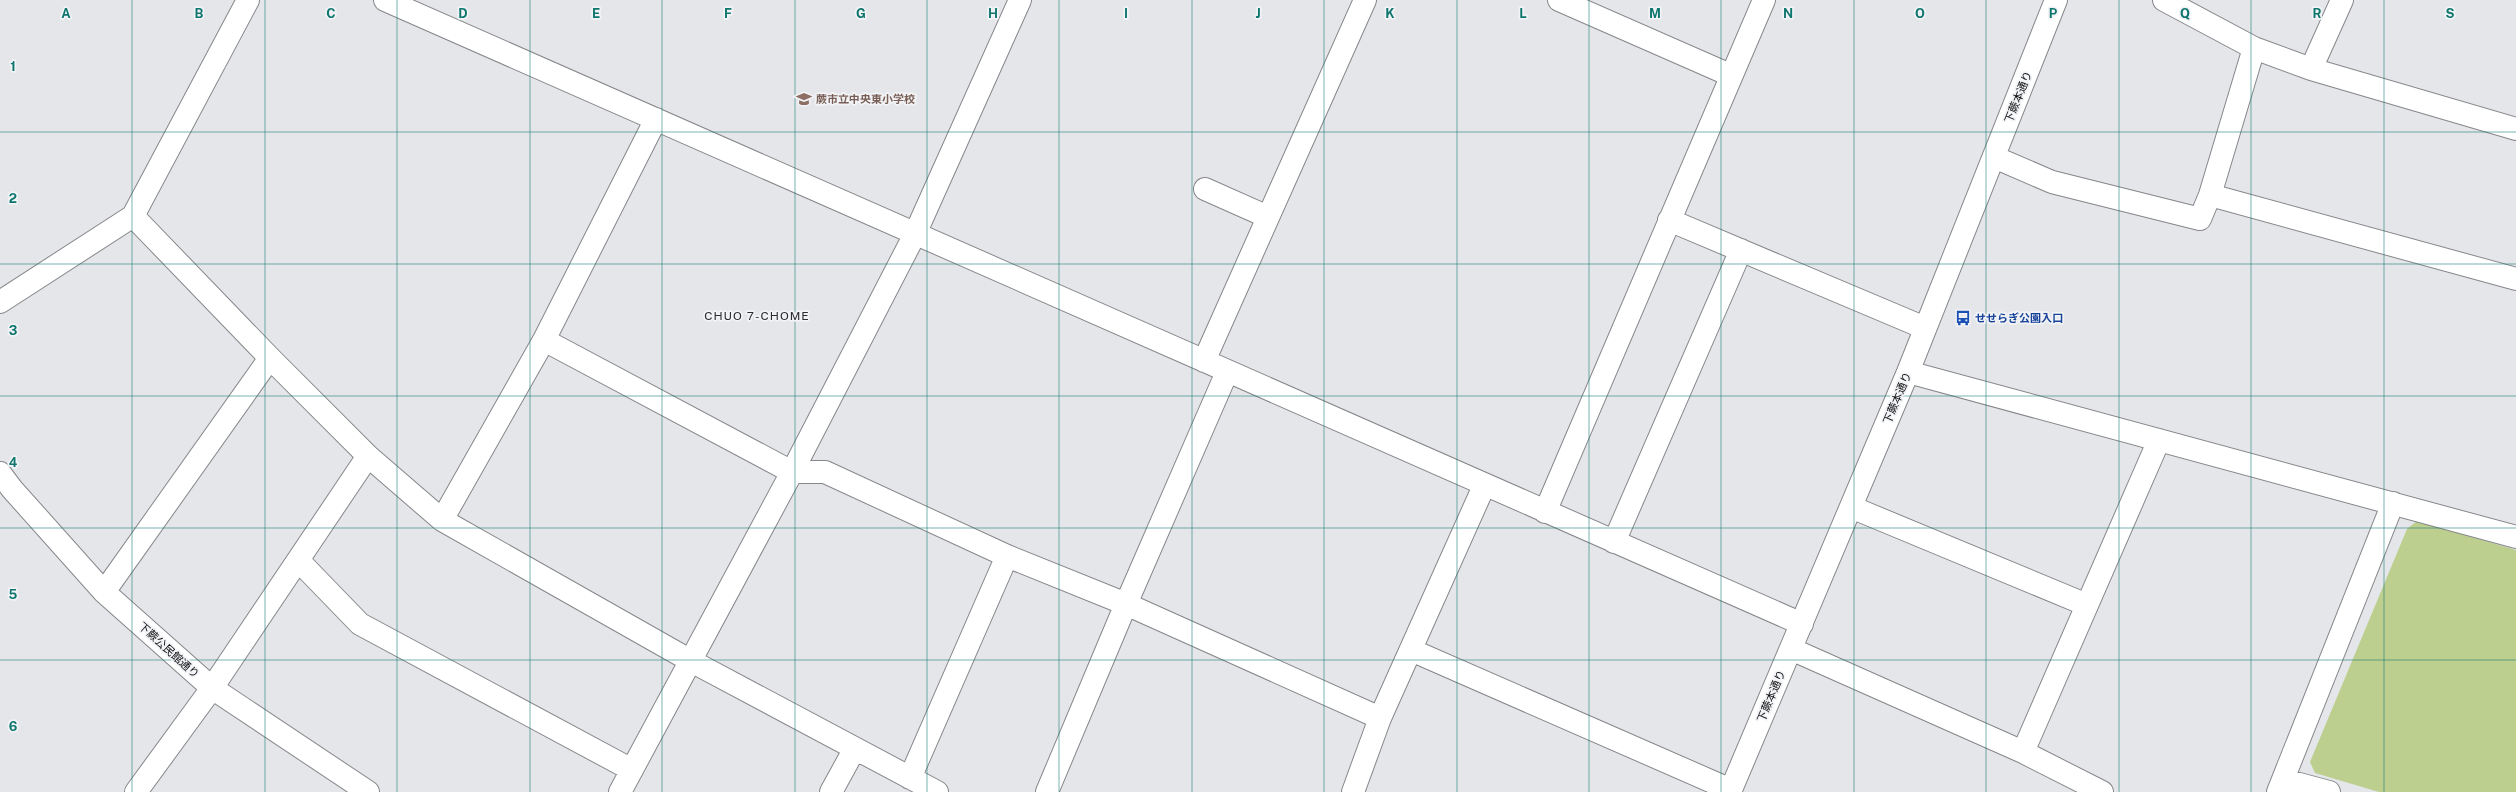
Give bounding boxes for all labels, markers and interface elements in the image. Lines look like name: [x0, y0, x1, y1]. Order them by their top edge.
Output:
text: A: [61, 6, 71, 21]
text: B: [195, 6, 204, 21]
text: C: [326, 6, 336, 21]
text: D: [458, 6, 468, 21]
text: E: [592, 6, 600, 21]
text: F: [724, 6, 732, 21]
text: G: [856, 6, 866, 21]
text: H: [988, 6, 998, 21]
text: I: [1124, 6, 1128, 21]
text: J: [1255, 6, 1261, 21]
text: K: [1385, 6, 1395, 21]
text: L: [1519, 6, 1527, 21]
text: M: [1649, 6, 1661, 21]
text: N: [1783, 6, 1793, 21]
text: O: [1915, 6, 1925, 21]
text: P: [2049, 6, 2058, 21]
text: Q: [2180, 6, 2190, 21]
text: R: [2312, 6, 2322, 21]
text: S: [2446, 6, 2455, 21]
text: 1: [10, 59, 16, 74]
street label: 下蕨本通り: [2002, 69, 2034, 125]
school or university icon: 蕨市立中央東小学校: [795, 90, 813, 108]
place label: 蕨市立中央東小学校: [816, 93, 915, 105]
text: 2: [9, 191, 17, 206]
district label: CHUO 7-CHOME: [704, 309, 810, 323]
bus stop icon: せせらぎ公園入口: [1954, 309, 1972, 327]
place label: せせらぎ公園入口: [1975, 312, 2063, 324]
text: 3: [9, 323, 18, 338]
street label: 下蕨本通り: [1881, 370, 1913, 426]
text: 4: [9, 455, 18, 470]
text: 5: [9, 587, 18, 602]
street label: 下蕨公民館通り: [136, 620, 202, 680]
street label: 下蕨本通り: [1755, 668, 1787, 724]
text: 6: [9, 719, 18, 734]

